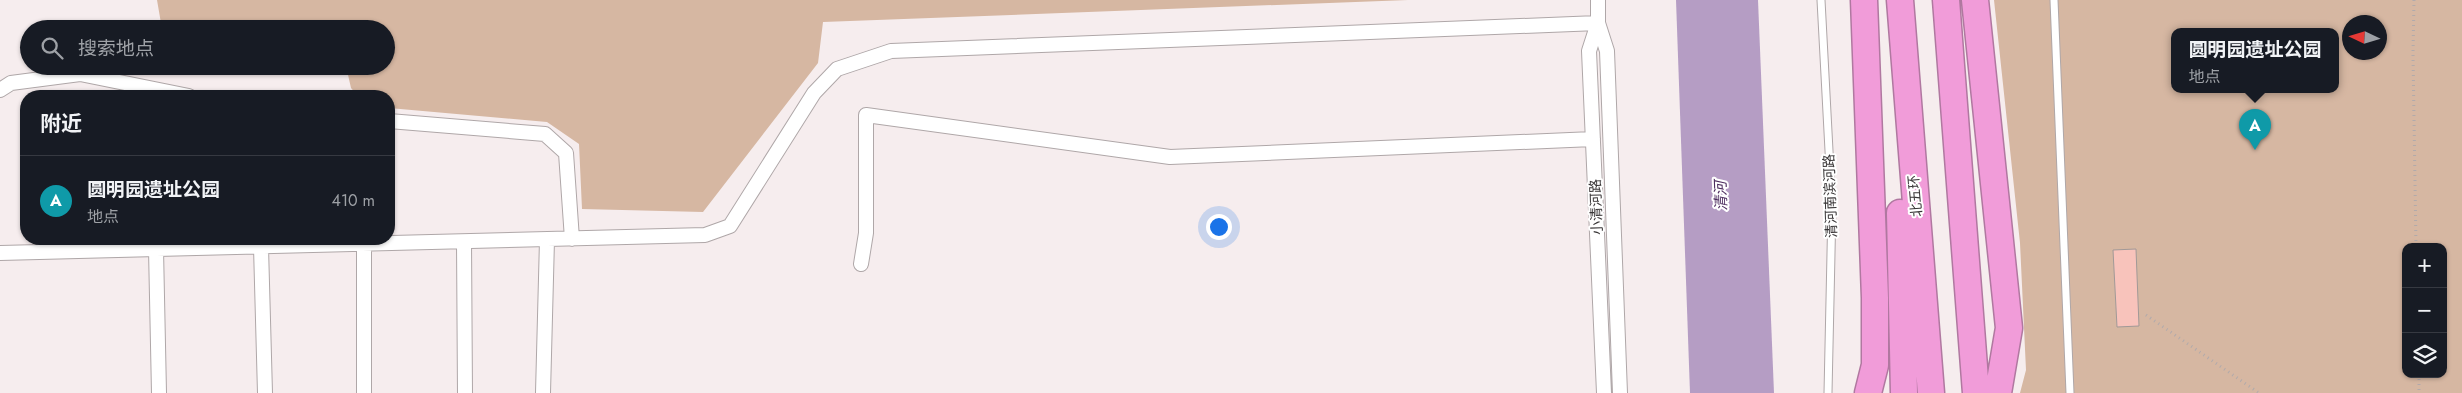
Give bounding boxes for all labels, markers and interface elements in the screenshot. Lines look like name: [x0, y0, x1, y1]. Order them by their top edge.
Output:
north arrow: [2342, 15, 2387, 60]
search box: [20, 20, 395, 75]
popup: [2171, 28, 2339, 93]
icon: search: [38, 34, 66, 62]
text: 搜索地点: [78, 35, 154, 62]
text: 圆明园遗址公园: [2188, 36, 2322, 63]
text: 地点: [2188, 65, 2221, 88]
text: 附近: [40, 109, 82, 139]
pin: A: [2239, 109, 2271, 150]
street label: 清河南滨河路: [1819, 154, 1841, 238]
street label: 北五环: [1903, 174, 1927, 218]
text: 圆明园遗址公园: [87, 176, 220, 203]
water label: 清河: [1709, 178, 1733, 211]
street label: 小清河路: [1585, 179, 1607, 235]
text: A: [50, 189, 62, 212]
text: 410 m: [332, 189, 375, 212]
text: 地点: [87, 205, 119, 228]
your location: [1206, 214, 1232, 240]
map controls: [2402, 243, 2447, 378]
button: +: [2402, 243, 2447, 288]
button: −: [2402, 288, 2447, 333]
button: layers: [2402, 333, 2447, 378]

